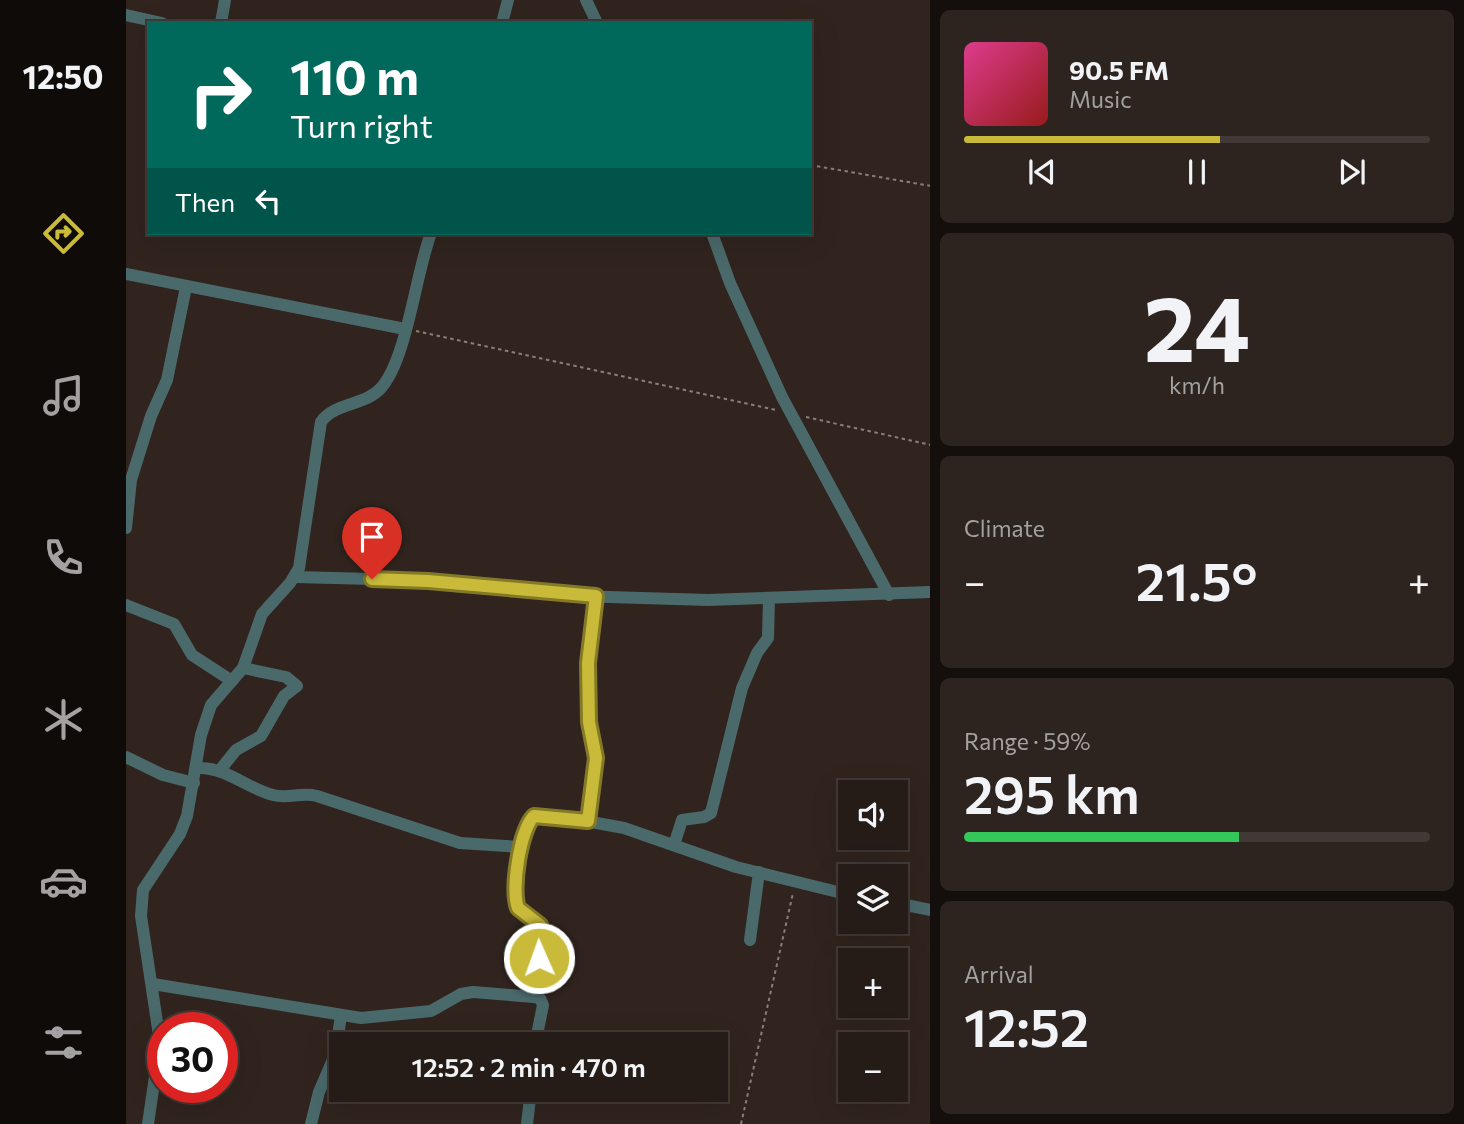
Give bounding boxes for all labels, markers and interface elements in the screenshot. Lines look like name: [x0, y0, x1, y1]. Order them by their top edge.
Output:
text: 110 m: [290, 45, 419, 105]
icon: right: [175, 49, 266, 140]
text: 90.5 FM: [1069, 54, 1169, 85]
text: 12:50: [22, 56, 104, 96]
text: Music: [1069, 85, 1132, 113]
text: Turn right: [290, 105, 433, 145]
icon: previous: [1023, 153, 1061, 191]
icon: pause: [1178, 153, 1216, 191]
icon: next: [1333, 153, 1371, 191]
icon: left: [249, 182, 287, 220]
text: Then: [175, 186, 235, 217]
icon: directions: [39, 209, 88, 258]
text: 24: [1144, 269, 1250, 381]
icon: music: [39, 371, 88, 420]
text: km/h: [1169, 371, 1225, 399]
pin: [342, 507, 402, 579]
text: Climate: [964, 514, 1045, 542]
icon: arrive: [353, 518, 391, 556]
icon: phone: [39, 533, 88, 582]
text: 21.5°: [1136, 548, 1257, 612]
text: −: [964, 557, 986, 604]
text: +: [1408, 557, 1430, 604]
icon: climate: [39, 695, 88, 744]
text: Range · 59%: [964, 727, 1091, 755]
text: 295 km: [964, 761, 1140, 825]
map controls: [838, 780, 908, 1102]
button: sound: [838, 780, 908, 850]
icon: car: [39, 857, 88, 906]
button: layers: [838, 864, 908, 934]
position arrow: [502, 921, 576, 995]
button: +: [838, 948, 908, 1018]
text: Arrival: [964, 960, 1034, 988]
text: 12:52: [964, 994, 1089, 1058]
speed limit sign: 30: [147, 1012, 238, 1103]
icon: filters: [39, 1018, 88, 1067]
button: −: [838, 1032, 908, 1102]
text: 12:52 · 2 min · 470 m: [411, 1051, 646, 1082]

